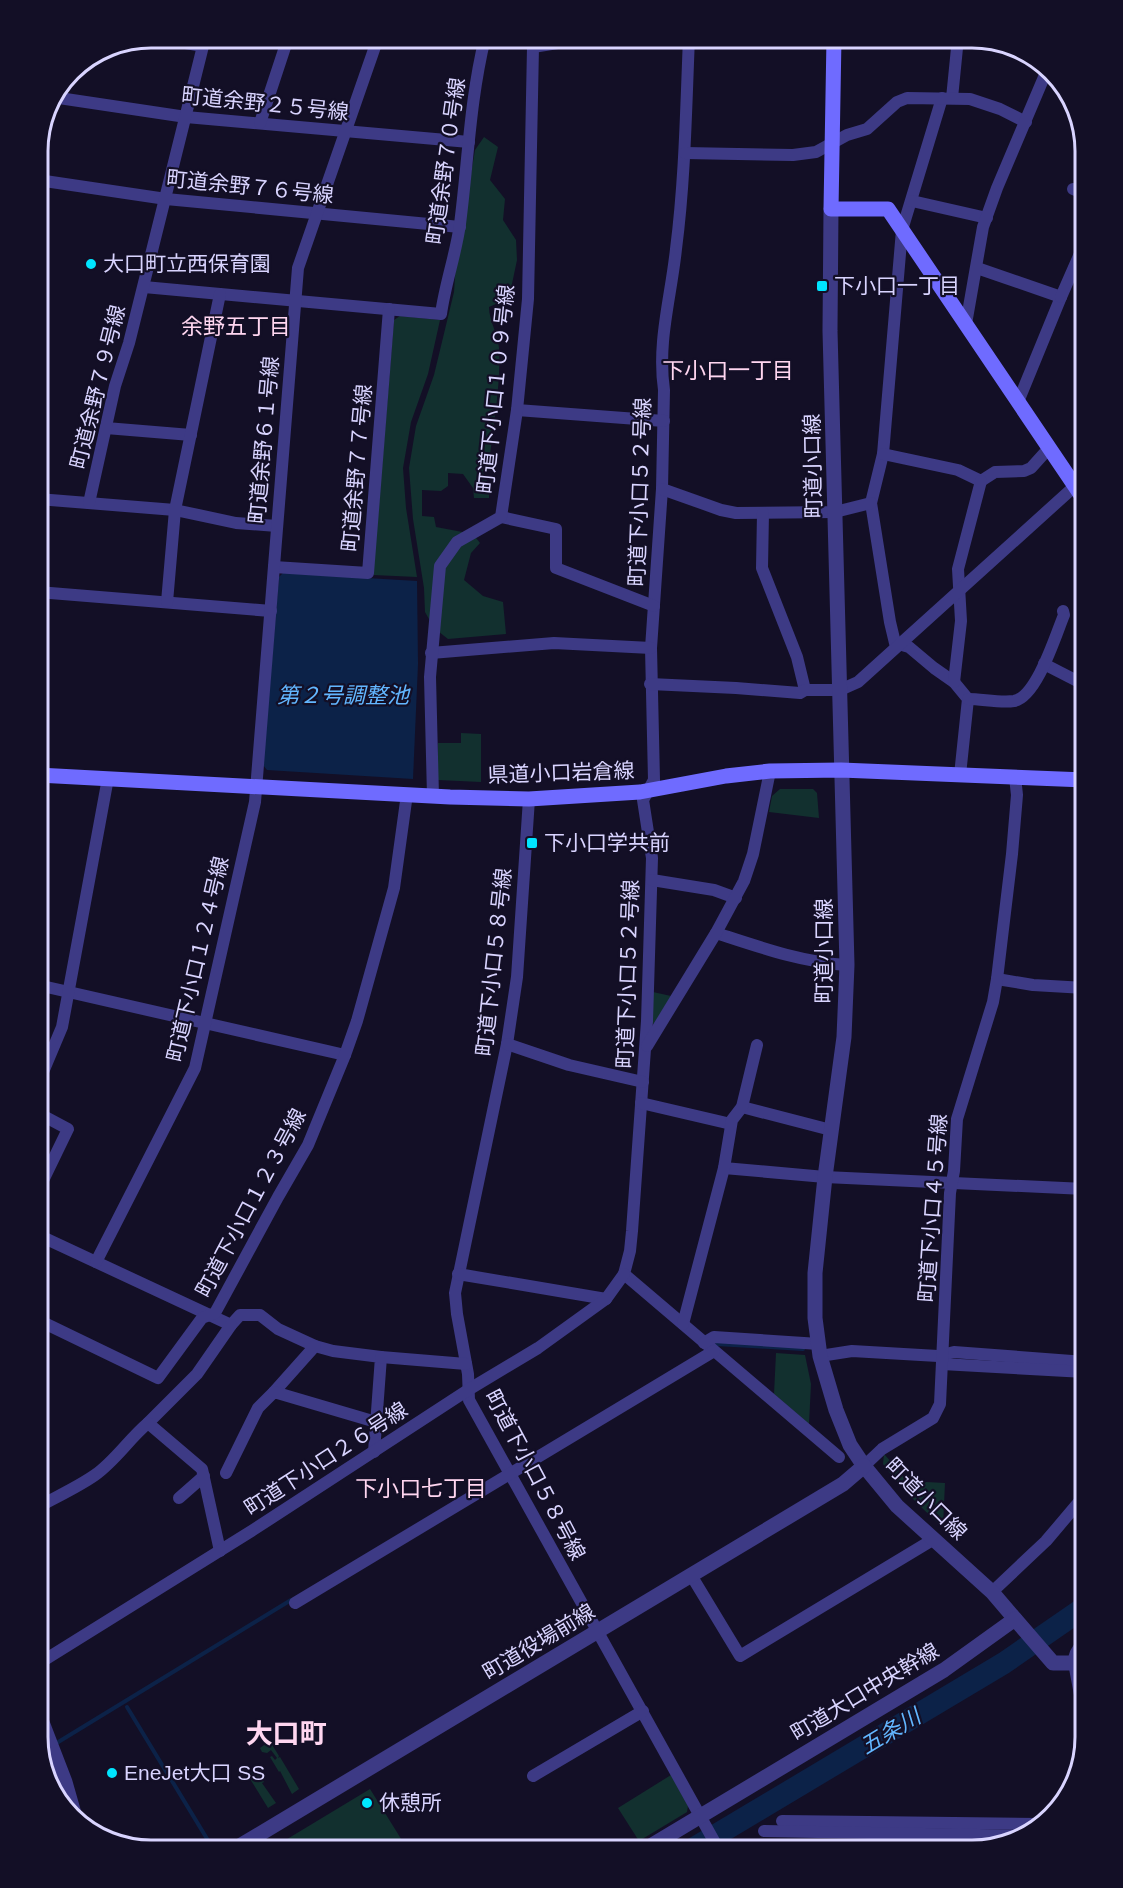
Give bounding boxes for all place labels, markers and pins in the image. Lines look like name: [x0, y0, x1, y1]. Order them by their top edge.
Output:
place label: 大口町立西保育園: [103, 252, 271, 275]
marker: 大口町立西保育園: [84, 257, 98, 271]
place label: 下小口一丁目: [834, 274, 960, 297]
marker: 下小口一丁目: [815, 279, 829, 293]
place label: 下小口学共前: [544, 831, 670, 854]
marker: 下小口学共前: [525, 836, 539, 850]
place label: EneJet大口 SS: [124, 1761, 265, 1784]
marker: EneJet大口 SS: [105, 1766, 119, 1780]
place label: 休憩所: [379, 1791, 442, 1814]
marker: 休憩所: [360, 1796, 374, 1810]

